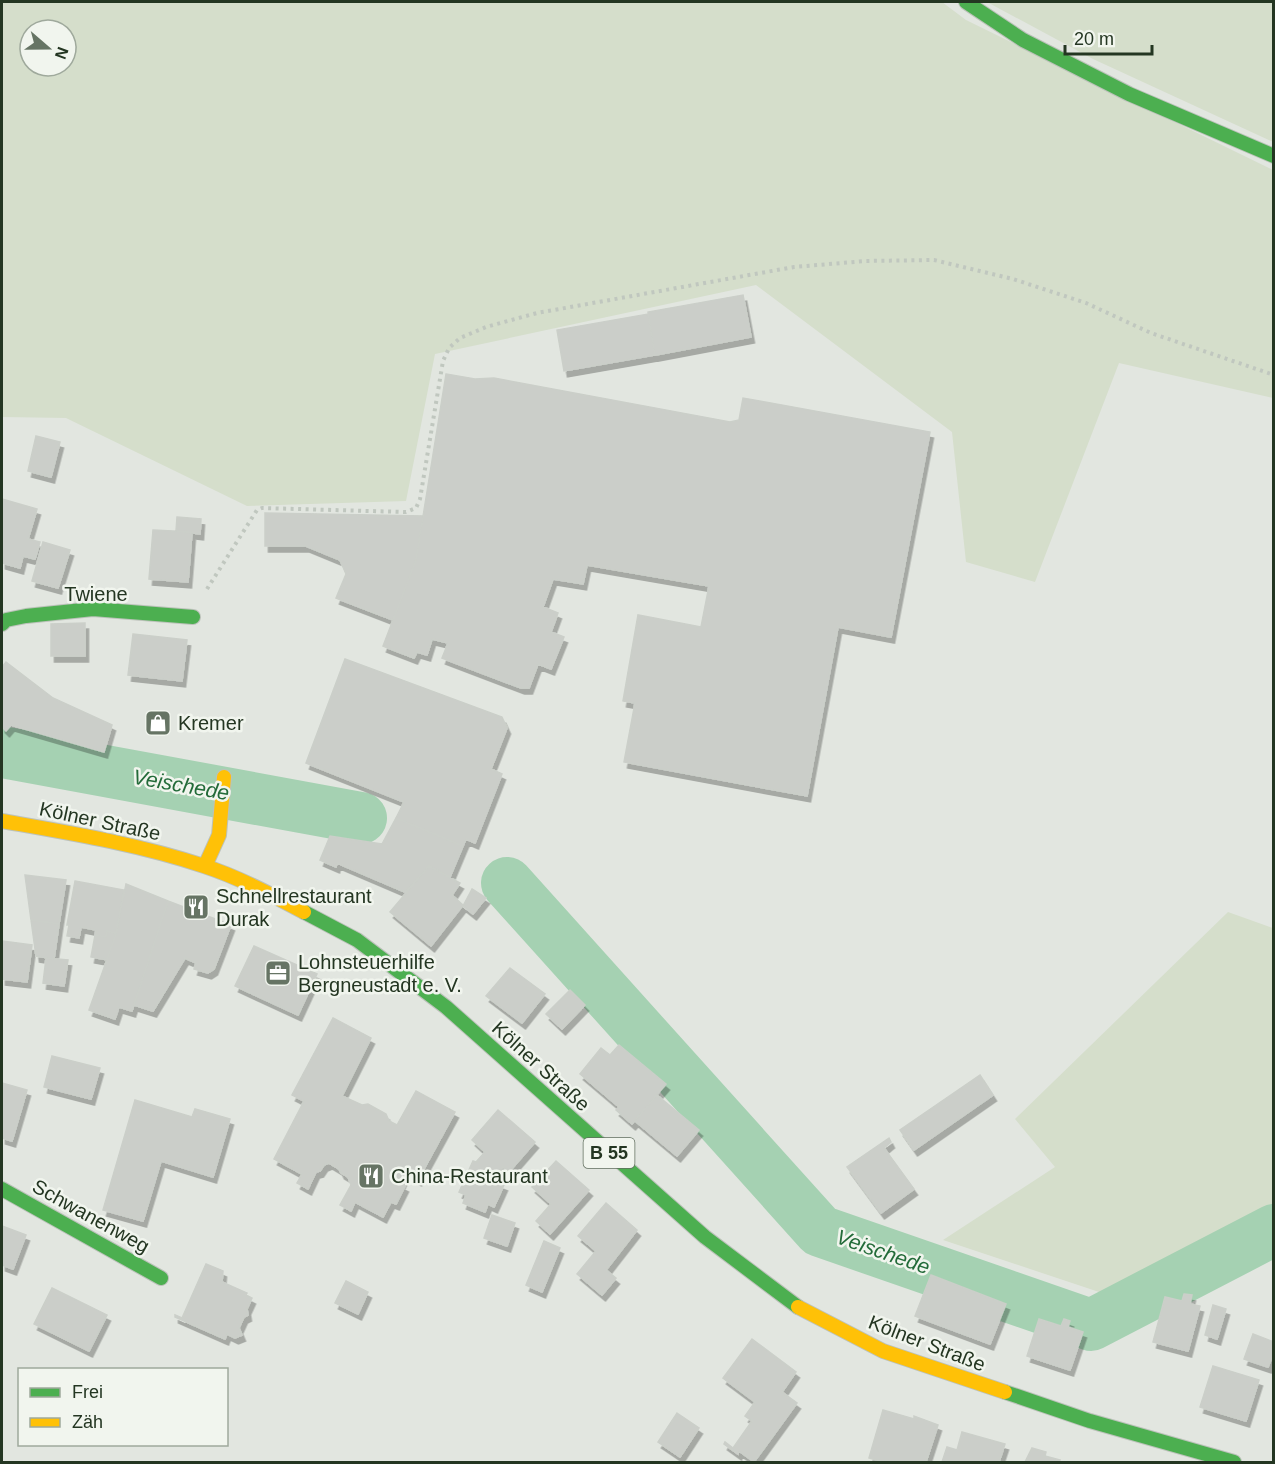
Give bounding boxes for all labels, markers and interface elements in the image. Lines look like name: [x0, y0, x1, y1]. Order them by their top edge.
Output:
north arrow: [18, 18, 78, 78]
scale bar: [1065, 18, 1152, 56]
text: 20 m: [1074, 29, 1114, 49]
text: N: [52, 45, 72, 61]
street label: Twiene: [64, 583, 128, 605]
shop icon: Kremer: [143, 708, 173, 738]
place label: Kremer: [178, 712, 244, 734]
water label: Veischede: [131, 765, 231, 804]
street label: Kölner Straße: [37, 797, 163, 845]
place label: Schnellrestaurant Durak: [216, 885, 372, 930]
restaurant icon: Schnellrestaurant Durak: [181, 892, 211, 922]
place label: Lohnsteuerhilfe Bergneustadt e. V.: [298, 951, 462, 996]
office icon: Lohnsteuerhilfe Bergneustadt e. V.: [263, 958, 293, 988]
street label: Kölner Straße: [488, 1017, 594, 1115]
road number: B 55: [584, 1138, 634, 1168]
restaurant icon: China-Restaurant: [356, 1161, 386, 1191]
place label: China-Restaurant: [391, 1165, 548, 1187]
street label: Schwanenweg: [29, 1175, 153, 1257]
water label: Veischede: [833, 1225, 933, 1278]
street label: Kölner Straße: [865, 1311, 989, 1375]
legend: [18, 1368, 228, 1446]
text: Frei: [72, 1382, 103, 1402]
text: Zäh: [72, 1412, 103, 1432]

